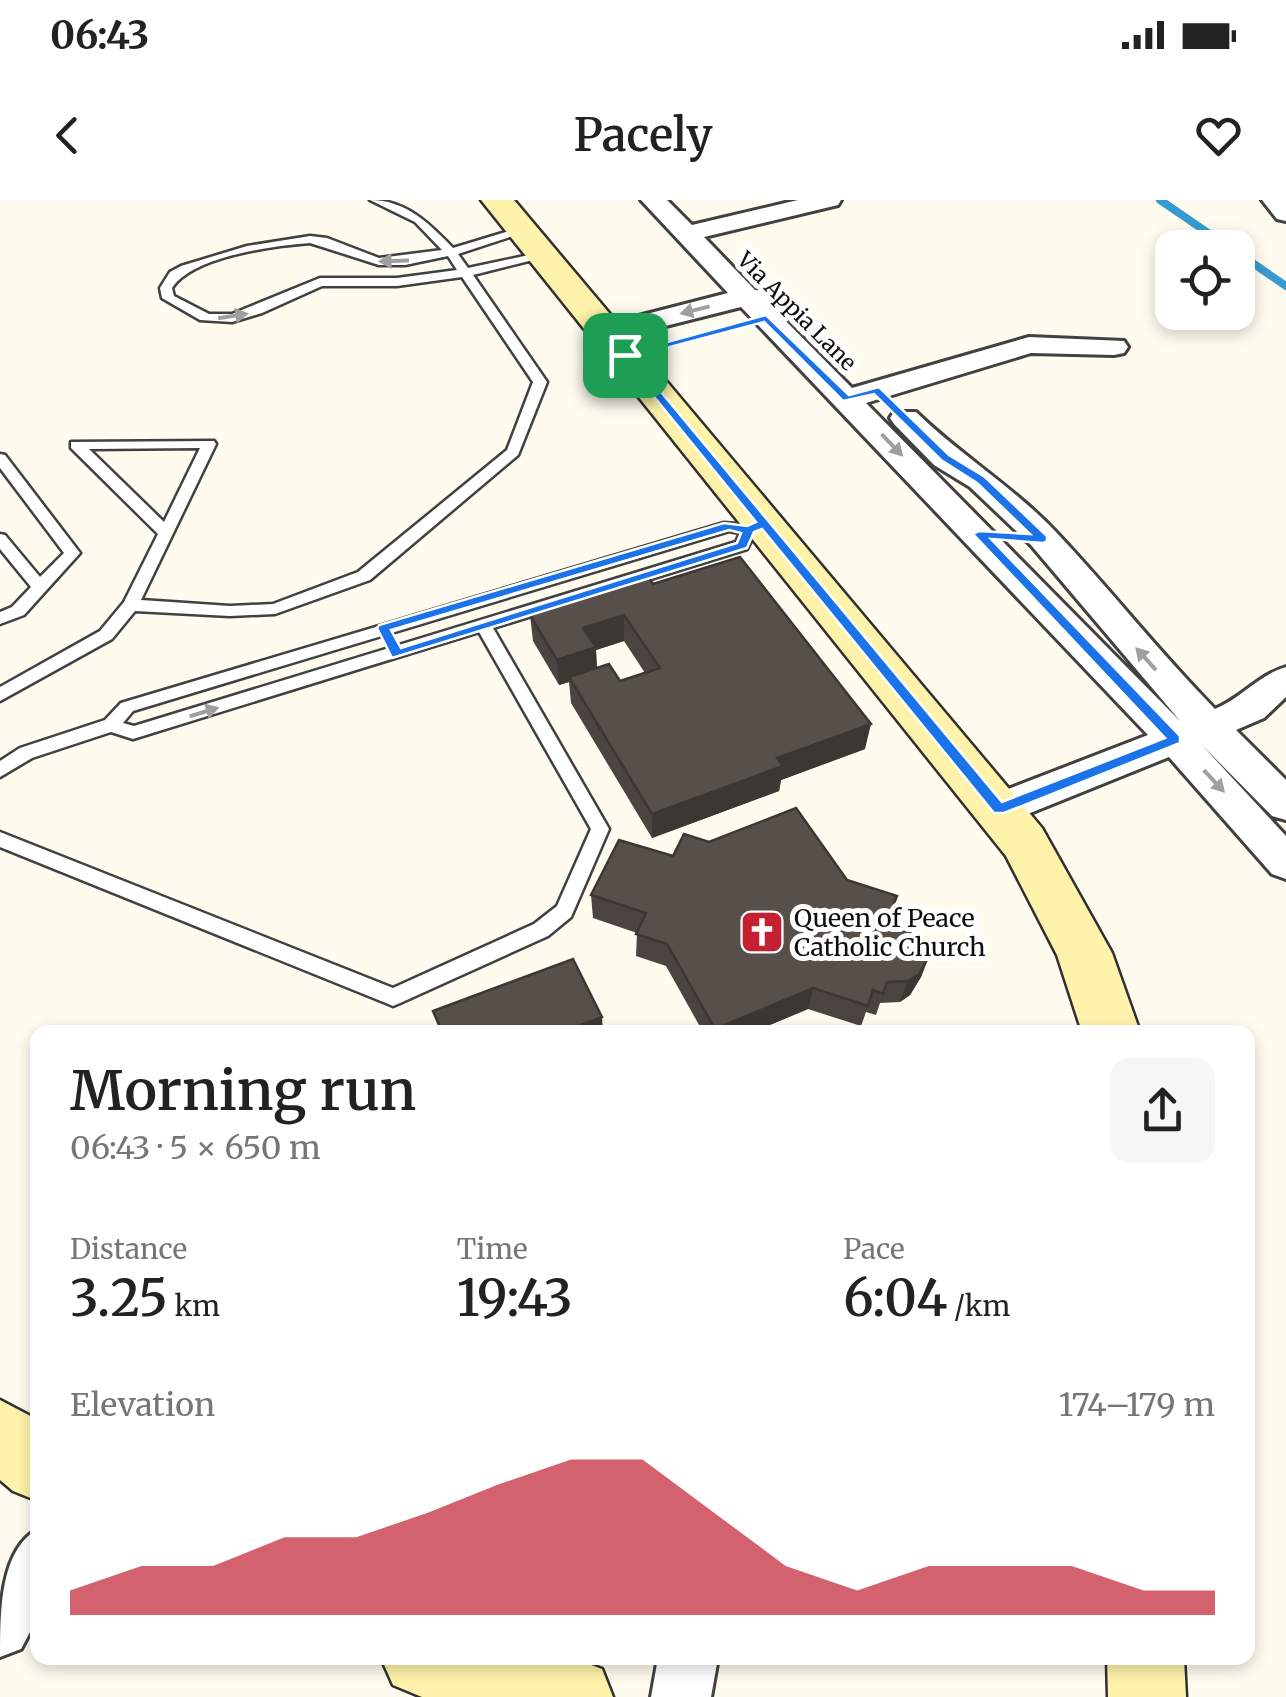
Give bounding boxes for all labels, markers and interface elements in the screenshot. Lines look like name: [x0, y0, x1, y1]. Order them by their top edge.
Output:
text: 06:43: [50, 12, 149, 59]
text: Pacely: [573, 107, 713, 163]
icon: back: [40, 108, 95, 163]
icon: heart: [1191, 108, 1246, 163]
map controls: [1155, 230, 1255, 330]
button: locate: [1155, 230, 1255, 330]
street label: Via Appia Lane: [731, 245, 862, 376]
one-way arrow: [378, 253, 409, 269]
one-way arrow: [679, 302, 710, 318]
one-way arrow: [218, 308, 249, 323]
pin: [583, 313, 668, 398]
icon: arrive: [598, 328, 653, 383]
one-way arrow: [880, 433, 903, 457]
one-way arrow: [1135, 647, 1158, 671]
one-way arrow: [189, 704, 219, 719]
one-way arrow: [1202, 769, 1225, 793]
place label: Queen of Peace Catholic Church: [794, 902, 986, 963]
church icon: Queen of Peace Catholic Church: [739, 909, 785, 955]
text: Morning run: [70, 1056, 416, 1125]
button: share: [1110, 1058, 1215, 1163]
text: 06:43 · 5 × 650 m: [70, 1128, 321, 1168]
text: Distance: [70, 1231, 187, 1267]
text: Time: [457, 1231, 528, 1267]
text: Pace: [843, 1231, 905, 1267]
text: 3.25: [70, 1267, 168, 1330]
text: 19:43: [457, 1267, 573, 1330]
text: 6:04: [843, 1267, 947, 1330]
text: km: [168, 1288, 220, 1324]
text: /km: [947, 1288, 1010, 1324]
text: Elevation: [70, 1385, 215, 1425]
text: 174–179 m: [1059, 1385, 1215, 1425]

